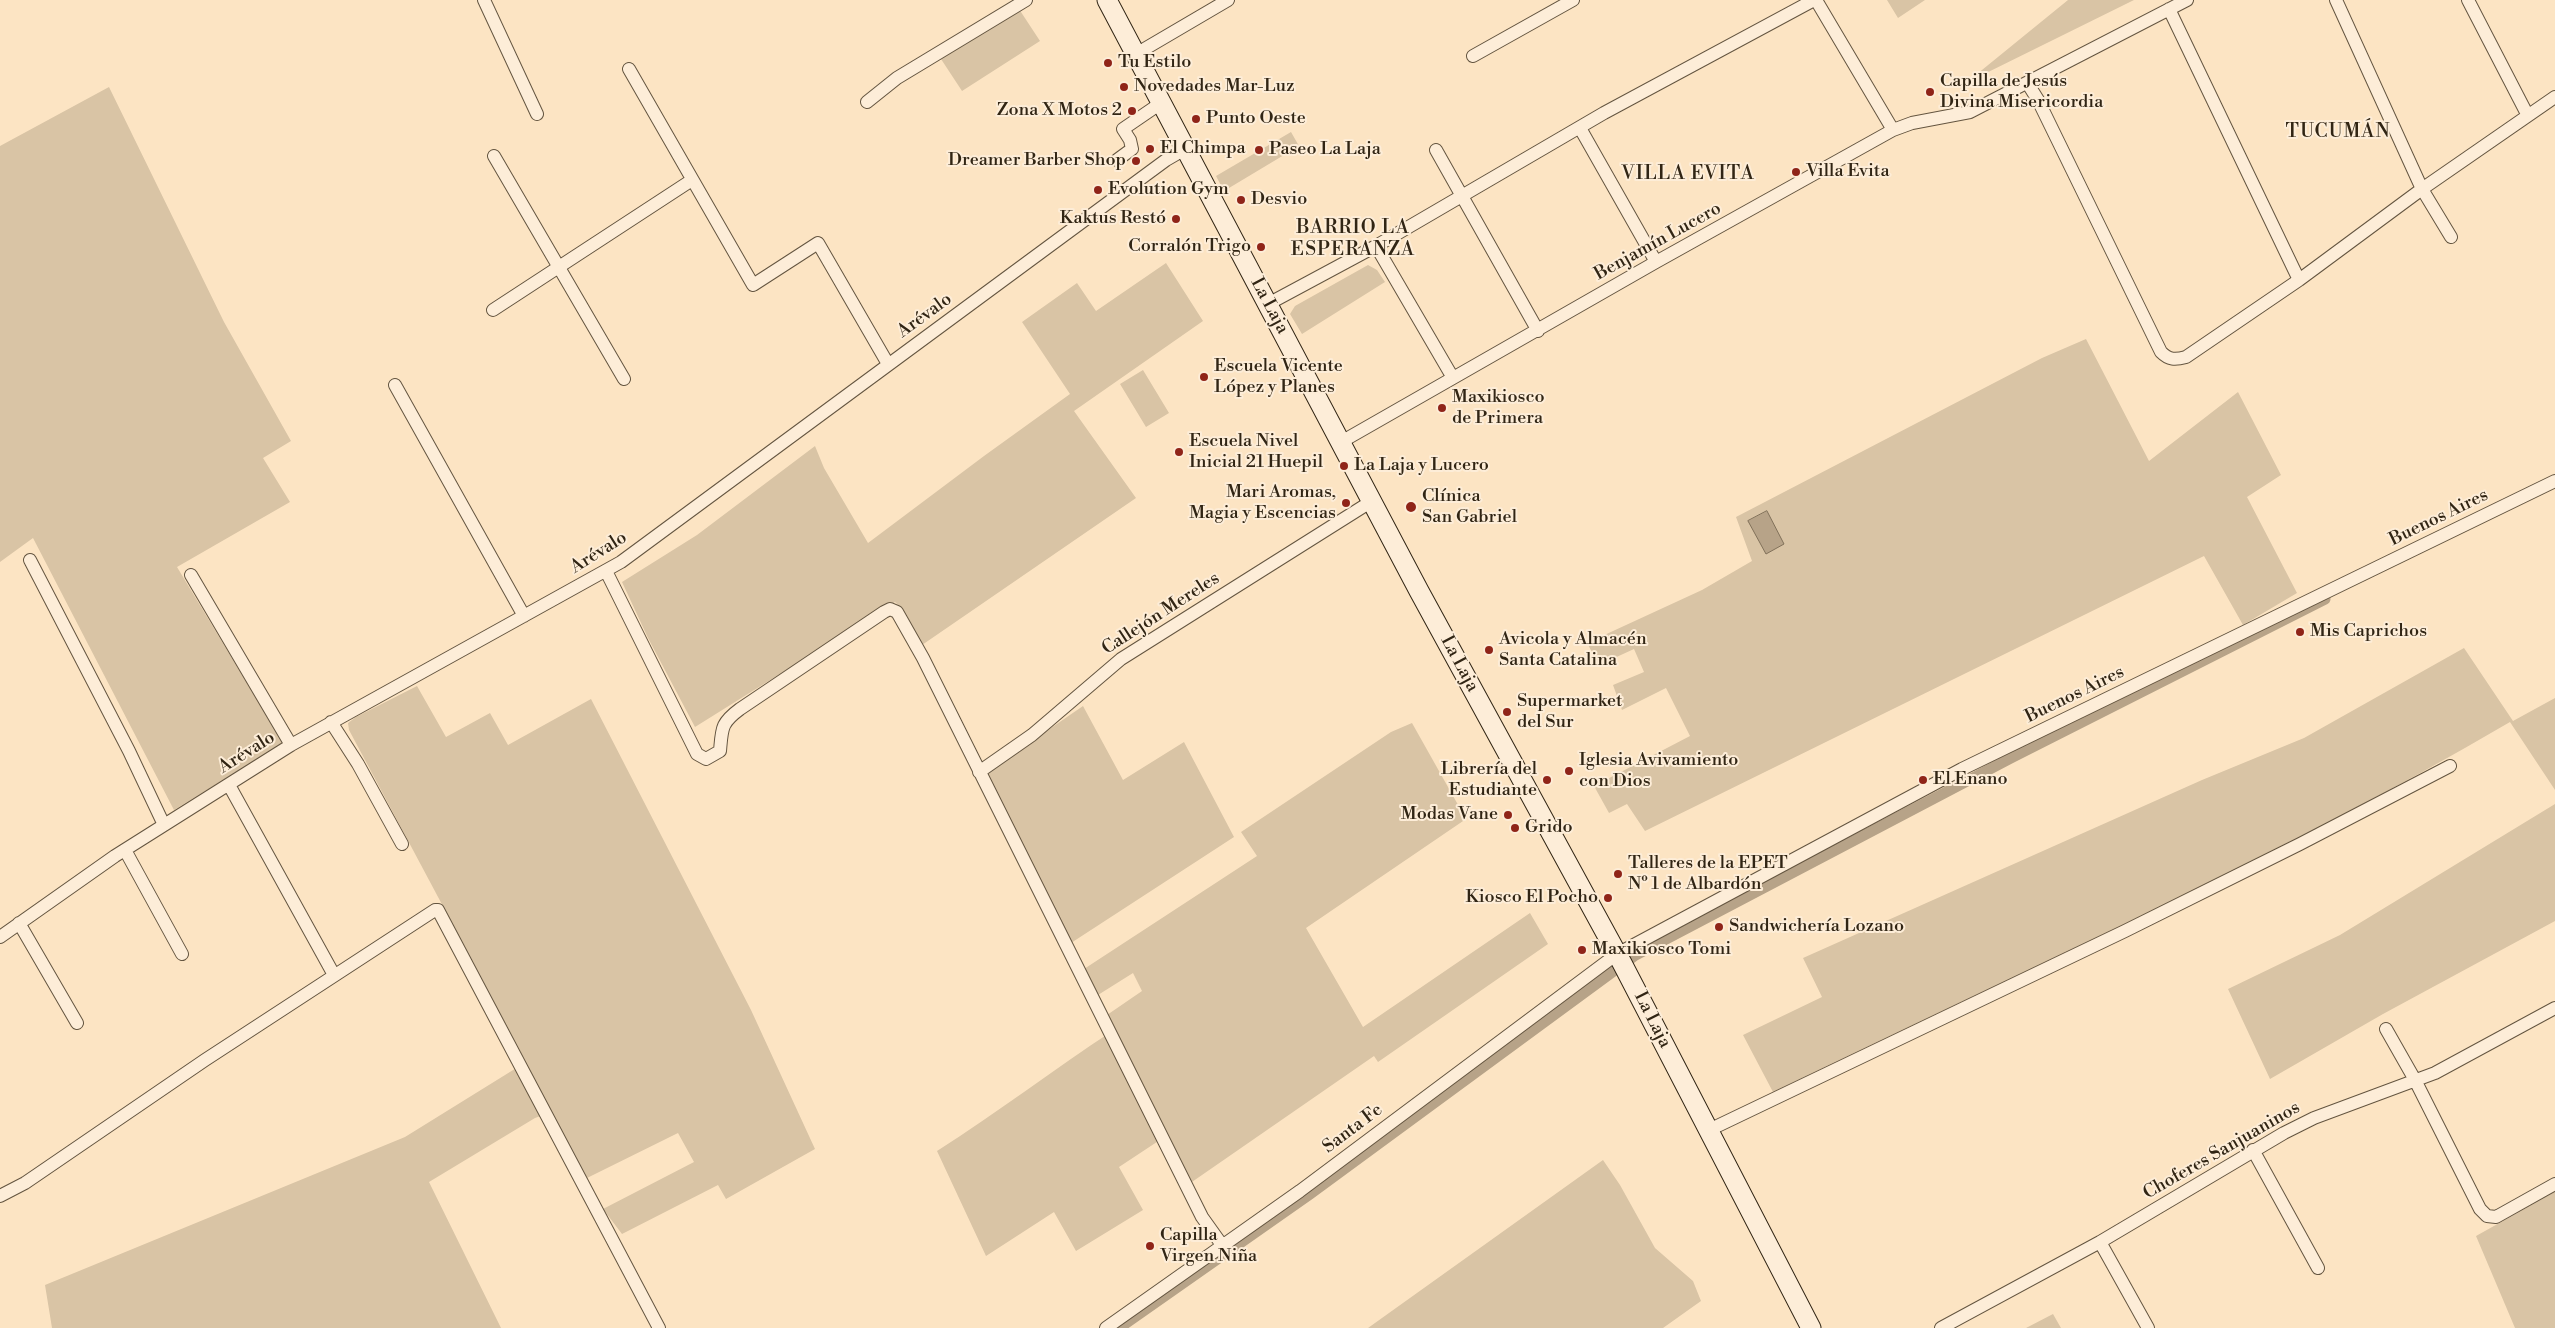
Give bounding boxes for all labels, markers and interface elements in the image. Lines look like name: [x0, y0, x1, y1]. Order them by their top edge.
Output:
place label: Tu Estilo: [1118, 52, 1191, 74]
marker: Tu Estilo: [1102, 57, 1114, 69]
place label: Capilla de Jesús Divina Misericordia: [1940, 71, 2103, 114]
place label: Novedades Mar-Luz: [1134, 76, 1295, 98]
marker: Novedades Mar-Luz: [1118, 81, 1130, 93]
marker: Capilla de Jesús Divina Misericordia: [1924, 86, 1936, 98]
place label: Zona X Motos 2: [997, 100, 1122, 122]
marker: Zona X Motos 2: [1126, 105, 1138, 117]
place label: Punto Oeste: [1206, 108, 1306, 130]
marker: Punto Oeste: [1190, 113, 1202, 125]
district label: TUCUMÁN: [2285, 121, 2391, 143]
place label: El Chimpa: [1160, 138, 1246, 160]
place label: Paseo La Laja: [1269, 139, 1381, 161]
marker: El Chimpa: [1144, 143, 1156, 155]
marker: Paseo La Laja: [1253, 144, 1265, 156]
place label: Dreamer Barber Shop: [948, 150, 1126, 172]
marker: Dreamer Barber Shop: [1130, 155, 1142, 167]
place label: Villa Evita: [1806, 161, 1890, 183]
district label: VILLA EVITA: [1620, 163, 1756, 185]
marker: Villa Evita: [1790, 166, 1802, 178]
place label: Evolution Gym: [1108, 179, 1229, 201]
marker: Evolution Gym: [1092, 184, 1104, 196]
place label: Desvio: [1251, 189, 1307, 211]
marker: Desvio: [1235, 194, 1247, 206]
street label: Benjamín Lucero: [1591, 198, 1725, 286]
place label: Kaktus Restó: [1060, 208, 1166, 230]
marker: Kaktus Restó: [1170, 213, 1182, 225]
district label: BARRIO LA ESPERANZA: [1290, 217, 1416, 261]
place label: Corralón Trigo: [1128, 236, 1251, 258]
marker: Corralón Trigo: [1255, 241, 1267, 253]
street label: La Laja: [1245, 274, 1293, 338]
street label: Arévalo: [893, 289, 957, 343]
place label: Escuela Vicente López y Planes: [1214, 356, 1343, 398]
marker: Escuela Vicente López y Planes: [1198, 371, 1210, 383]
place label: Maxikiosco de Primera: [1452, 387, 1545, 429]
marker: Maxikiosco de Primera: [1436, 402, 1448, 414]
place label: Escuela Nivel Inicial 21 Huepil: [1189, 431, 1323, 474]
marker: Escuela Nivel Inicial 21 Huepil: [1173, 446, 1185, 458]
place label: La Laja y Lucero: [1354, 455, 1489, 477]
marker: La Laja y Lucero: [1338, 460, 1350, 472]
place label: Mari Aromas, Magia y Escencias: [1189, 482, 1336, 524]
street label: Buenos Aires: [2386, 485, 2492, 551]
place label: Clínica San Gabriel: [1422, 486, 1517, 528]
marker: Mari Aromas, Magia y Escencias: [1340, 497, 1352, 509]
marker: Clínica San Gabriel: [1404, 500, 1418, 514]
street label: Arévalo: [567, 527, 631, 579]
street label: Callejón Mereles: [1098, 568, 1224, 660]
place label: Mis Caprichos: [2310, 621, 2427, 643]
marker: Mis Caprichos: [2294, 626, 2306, 638]
place label: Avicola y Almacén Santa Catalina: [1499, 629, 1647, 672]
street label: La Laja: [1435, 632, 1483, 696]
marker: Avicola y Almacén Santa Catalina: [1483, 644, 1495, 656]
street label: Buenos Aires: [2022, 662, 2128, 728]
place label: Supermarket del Sur: [1517, 691, 1622, 734]
marker: Supermarket del Sur: [1501, 706, 1513, 718]
street label: Arévalo: [215, 727, 279, 779]
place label: Iglesia Avivamiento con Dios: [1579, 750, 1738, 792]
place label: Librería del Estudiante: [1441, 759, 1537, 802]
marker: Iglesia Avivamiento con Dios: [1563, 765, 1575, 777]
place label: El Enano: [1933, 769, 2008, 791]
marker: Librería del Estudiante: [1541, 774, 1553, 786]
marker: El Enano: [1917, 774, 1929, 786]
place label: Modas Vane: [1401, 804, 1498, 826]
marker: Modas Vane: [1502, 809, 1514, 821]
place label: Grido: [1525, 817, 1573, 839]
marker: Grido: [1509, 822, 1521, 834]
place label: Talleres de la EPET Nº 1 de Albardón: [1628, 853, 1788, 896]
marker: Talleres de la EPET Nº 1 de Albardón: [1612, 868, 1624, 880]
place label: Kiosco El Pocho: [1466, 887, 1598, 909]
marker: Kiosco El Pocho: [1602, 892, 1614, 904]
place label: Sandwichería Lozano: [1729, 916, 1904, 938]
marker: Sandwichería Lozano: [1713, 921, 1725, 933]
place label: Maxikiosco Tomi: [1592, 939, 1731, 961]
marker: Maxikiosco Tomi: [1576, 944, 1588, 956]
street label: La Laja: [1629, 988, 1675, 1052]
street label: Choferes Sanjuaninos: [2140, 1097, 2304, 1205]
street label: Santa Fe: [1319, 1100, 1387, 1158]
place label: Capilla Virgen Niña: [1160, 1225, 1257, 1268]
marker: Capilla Virgen Niña: [1144, 1240, 1156, 1252]

